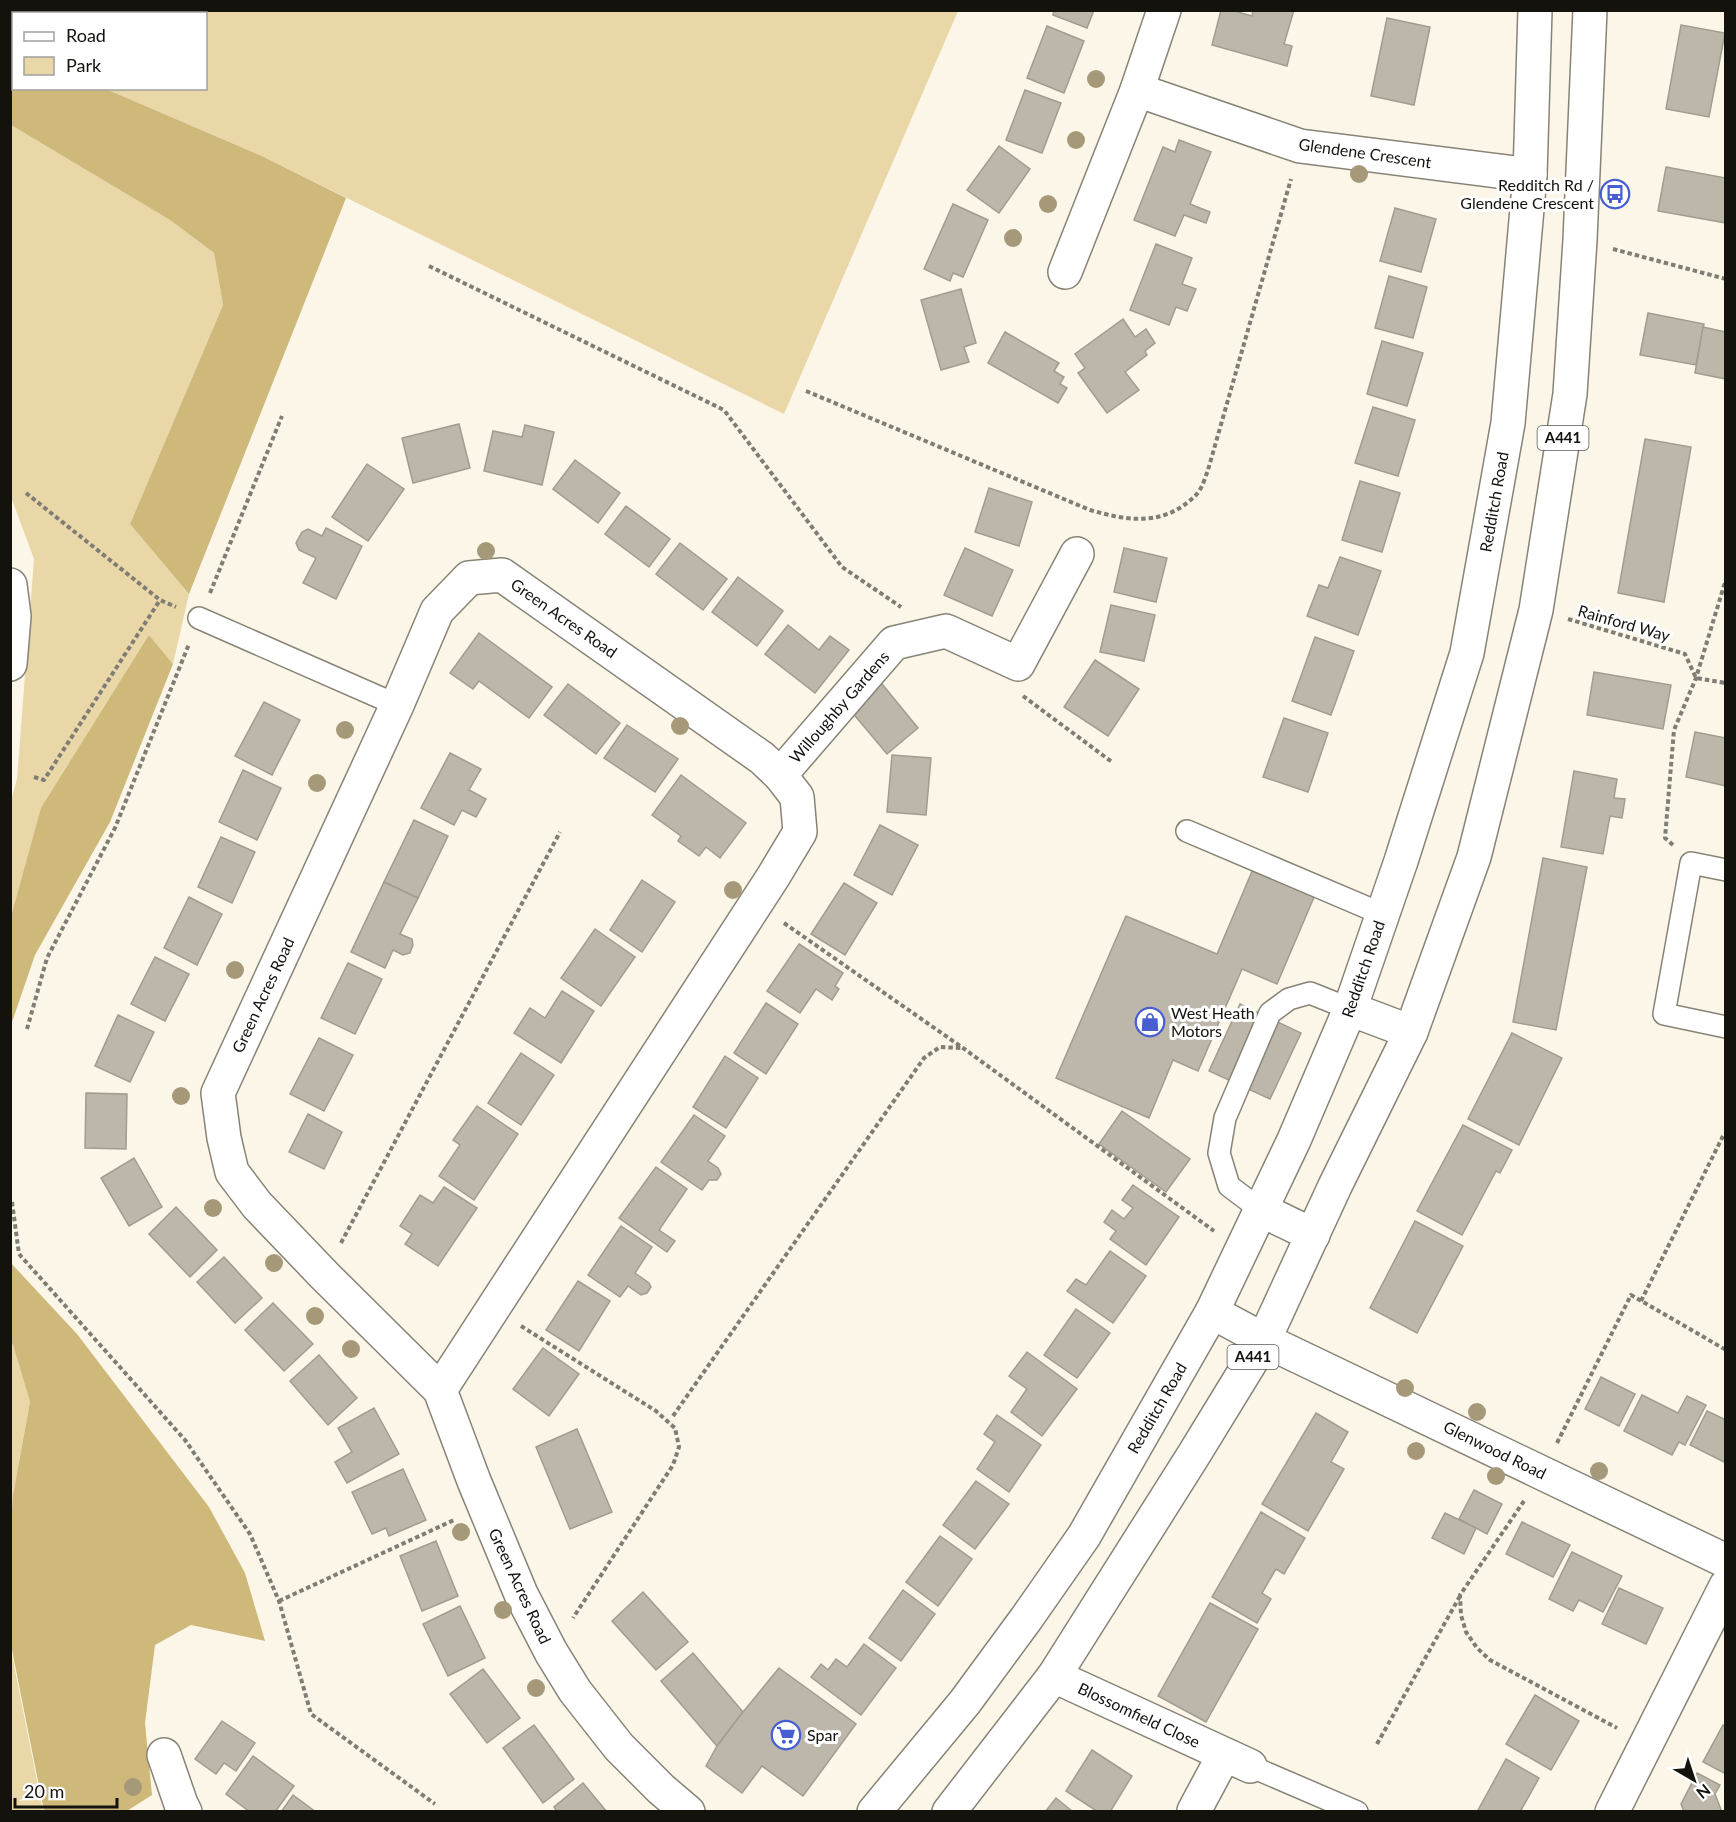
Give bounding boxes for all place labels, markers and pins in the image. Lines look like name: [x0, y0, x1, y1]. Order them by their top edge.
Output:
place label: Redditch Rd / Glendene Crescent: [1460, 175, 1594, 212]
bus stop icon: Redditch Rd / Glendene Crescent: [1599, 178, 1631, 210]
place label: West Heath Motors: [1171, 1003, 1255, 1040]
shop icon: West Heath Motors: [1134, 1006, 1166, 1038]
supermarket icon: Spar: [770, 1719, 802, 1751]
place label: Spar: [807, 1725, 838, 1744]

